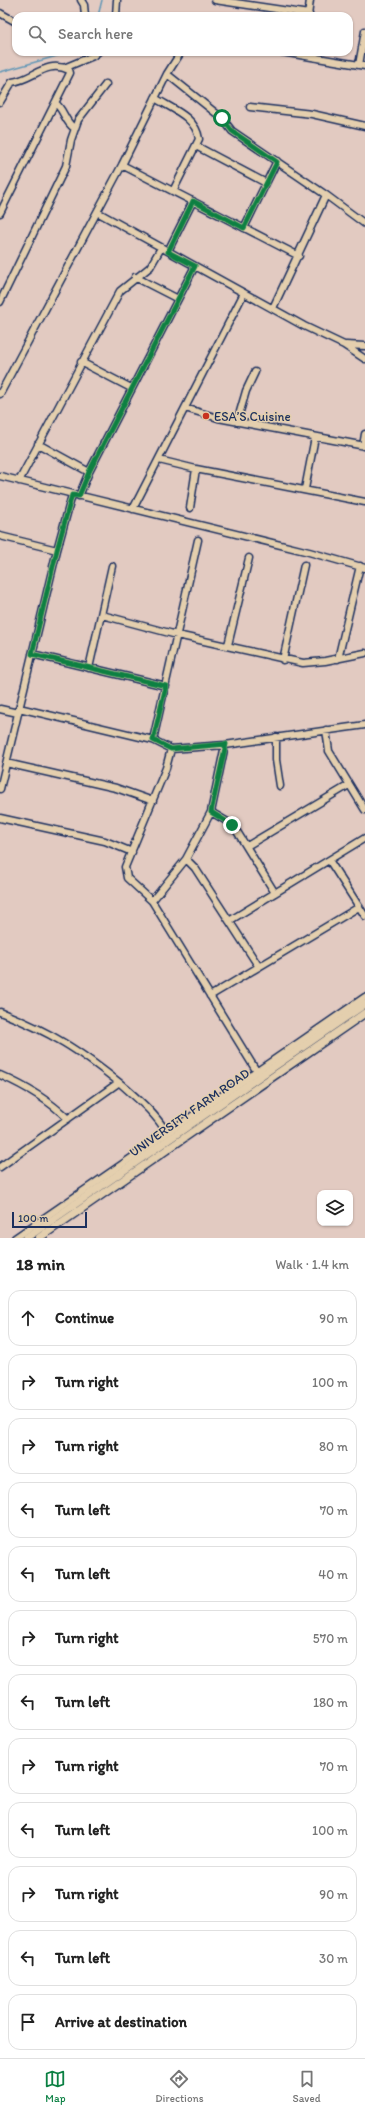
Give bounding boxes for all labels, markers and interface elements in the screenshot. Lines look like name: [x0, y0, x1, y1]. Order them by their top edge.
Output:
search box: [12, 12, 353, 56]
icon: search: [26, 23, 48, 45]
text: Search here: [58, 25, 133, 43]
route start: [213, 109, 231, 127]
place label: ESA’S Cuisine: [214, 409, 291, 424]
marker: ESA’S Cuisine: [201, 411, 211, 421]
route end: [223, 816, 241, 834]
street label: UNIVERSITY FARM ROAD: [126, 1065, 252, 1160]
map controls: [317, 1190, 353, 1226]
button: layers: [317, 1190, 353, 1226]
scale bar: [12, 1210, 87, 1229]
text: 100 m: [18, 1212, 48, 1225]
text: 18 min: [16, 1254, 65, 1274]
text: Walk · 1.4 km: [275, 1257, 349, 1272]
icon: ahead: [17, 1307, 39, 1329]
text: Continue: [55, 1309, 114, 1327]
text: 90 m: [319, 1311, 348, 1326]
icon: right: [17, 1371, 39, 1393]
text: Turn right: [55, 1373, 119, 1391]
text: 100 m: [312, 1375, 348, 1390]
icon: right: [17, 1435, 39, 1457]
text: Turn right: [55, 1437, 119, 1455]
text: 80 m: [319, 1439, 348, 1454]
icon: left: [17, 1499, 39, 1521]
text: Turn left: [55, 1501, 110, 1519]
text: 70 m: [320, 1503, 348, 1518]
icon: left: [17, 1563, 39, 1585]
text: Turn left: [55, 1565, 110, 1583]
text: 40 m: [318, 1567, 348, 1582]
icon: right: [17, 1627, 39, 1649]
text: Turn right: [55, 1629, 119, 1647]
text: 570 m: [313, 1631, 348, 1646]
icon: left: [17, 1691, 39, 1713]
text: Turn left: [55, 1693, 110, 1711]
text: 180 m: [313, 1695, 348, 1710]
icon: right: [17, 1755, 39, 1777]
text: Turn right: [55, 1757, 119, 1775]
text: 70 m: [320, 1759, 348, 1774]
icon: left: [17, 1819, 39, 1841]
text: Turn left: [55, 1821, 110, 1839]
text: 100 m: [312, 1823, 348, 1838]
icon: right: [17, 1883, 39, 1905]
text: Turn right: [55, 1885, 119, 1903]
text: 90 m: [319, 1887, 348, 1902]
icon: left: [17, 1947, 39, 1969]
text: Turn left: [55, 1949, 110, 1967]
text: 30 m: [319, 1951, 348, 1966]
icon: arrive: [17, 2011, 39, 2033]
text: Arrive at destination: [55, 2013, 187, 2031]
tab: Map: [44, 2068, 66, 2105]
tab: Directions: [155, 2068, 204, 2105]
tab: Saved: [292, 2068, 321, 2105]

